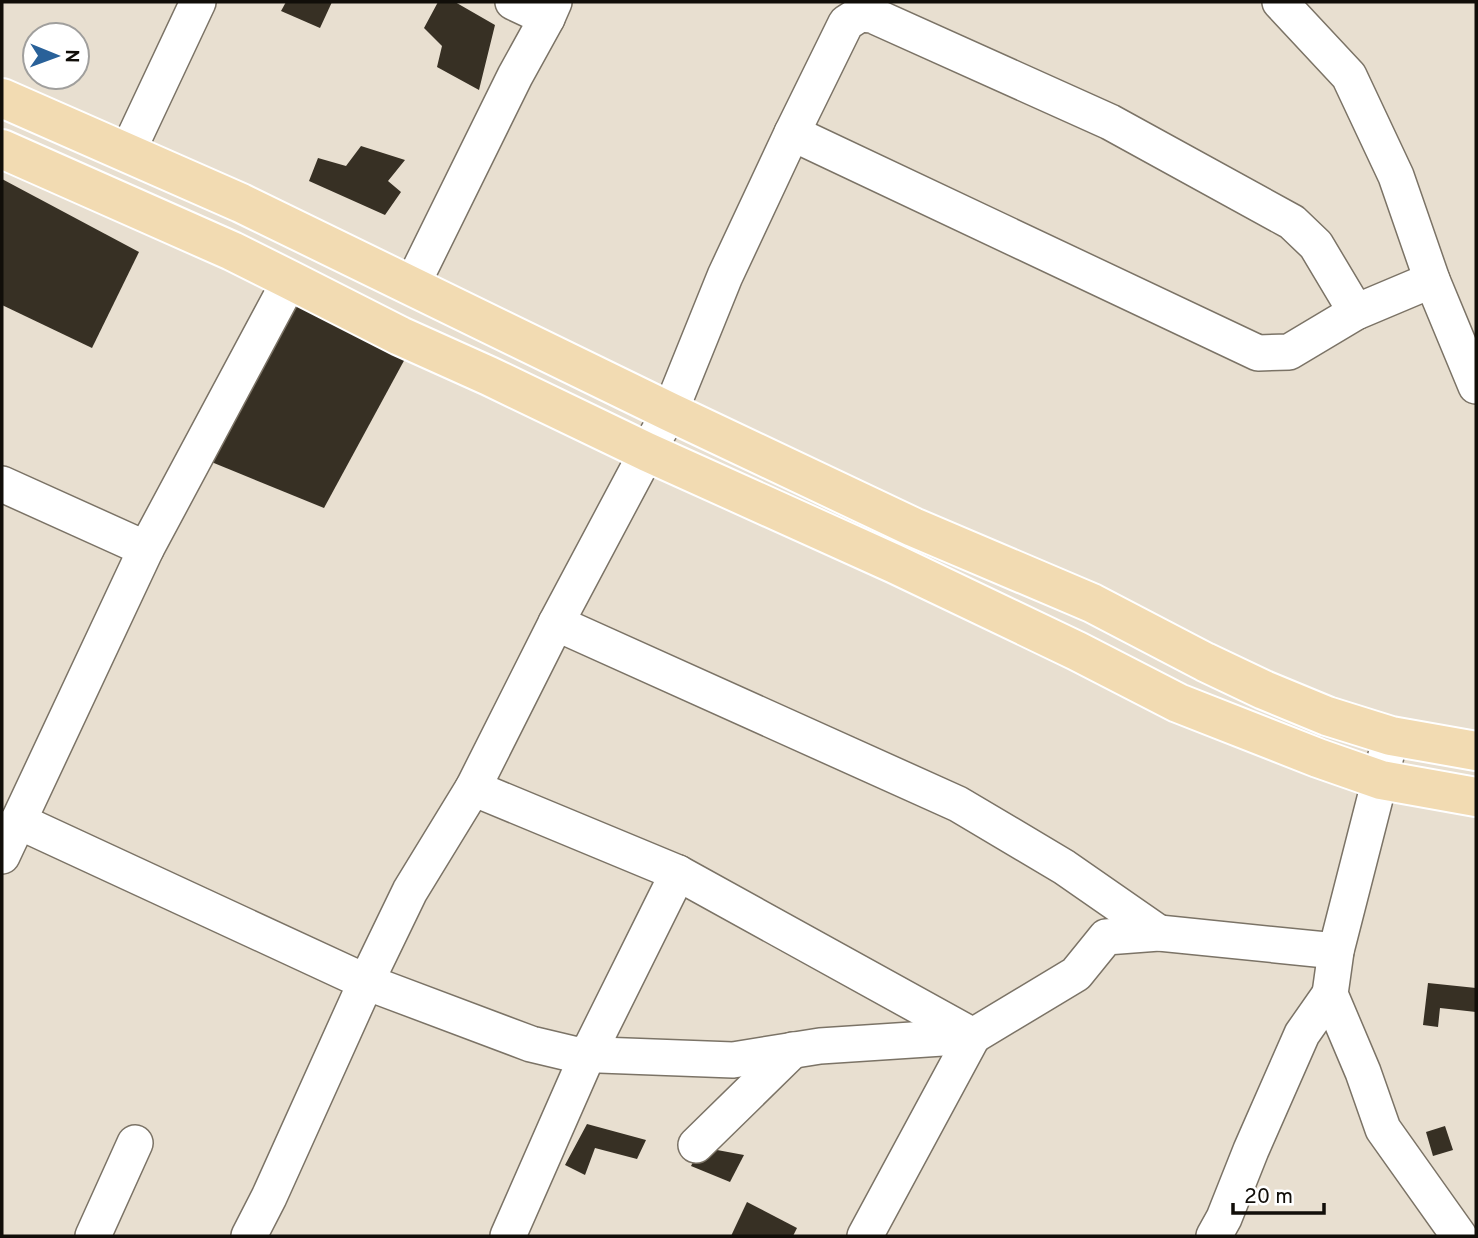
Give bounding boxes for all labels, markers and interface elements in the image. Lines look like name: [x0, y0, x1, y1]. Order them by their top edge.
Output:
north arrow: [21, 21, 91, 91]
text: N: [59, 49, 83, 63]
scale bar: [1233, 1172, 1324, 1216]
text: 20 m: [1244, 1184, 1293, 1211]

